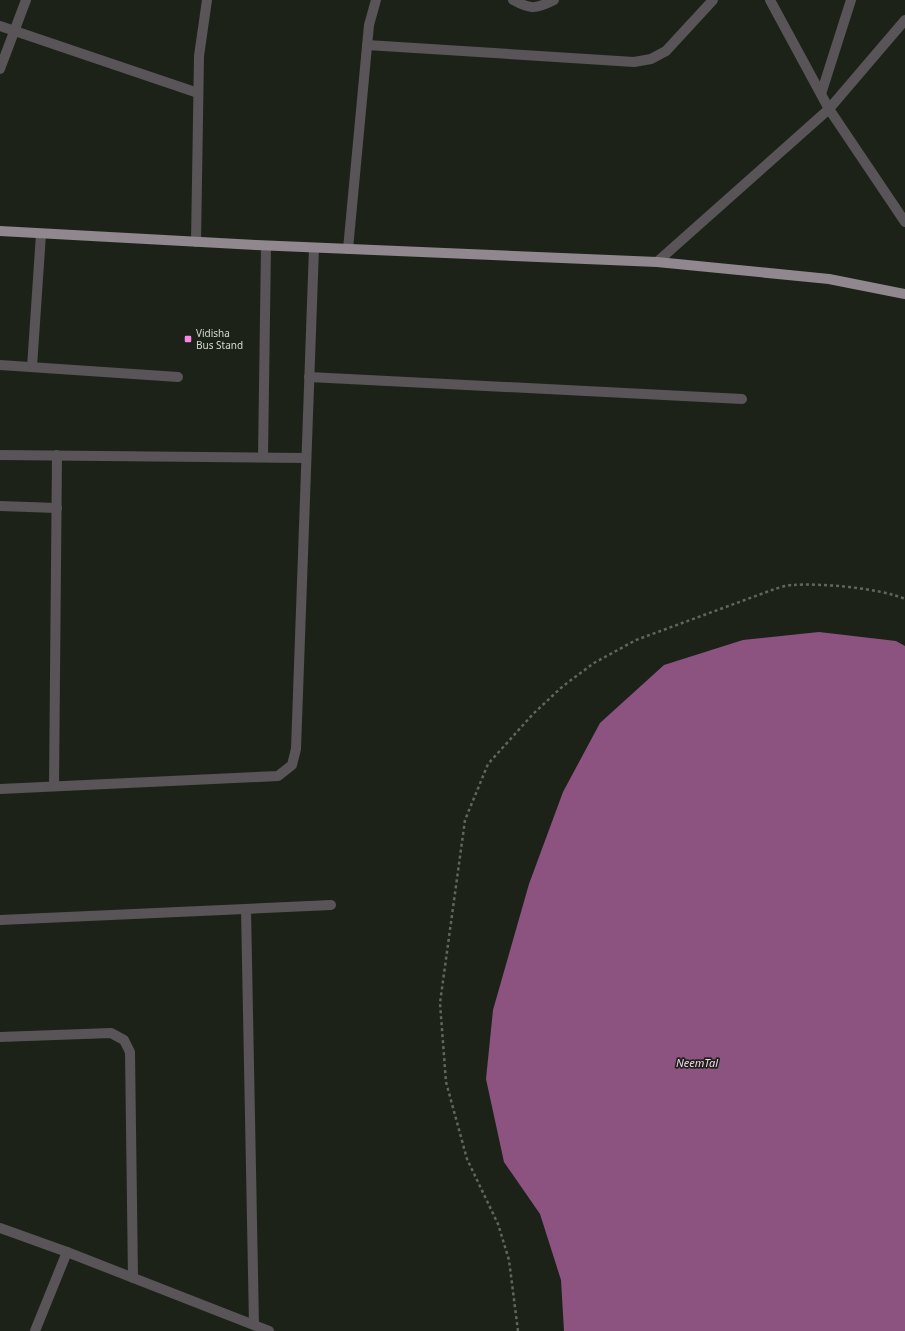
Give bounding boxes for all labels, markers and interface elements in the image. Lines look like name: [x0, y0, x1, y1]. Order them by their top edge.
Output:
place label: Vidisha Bus Stand: [196, 326, 243, 352]
marker: Vidisha Bus Stand: [183, 334, 193, 344]
water label: NeemTal: [676, 1055, 719, 1070]

